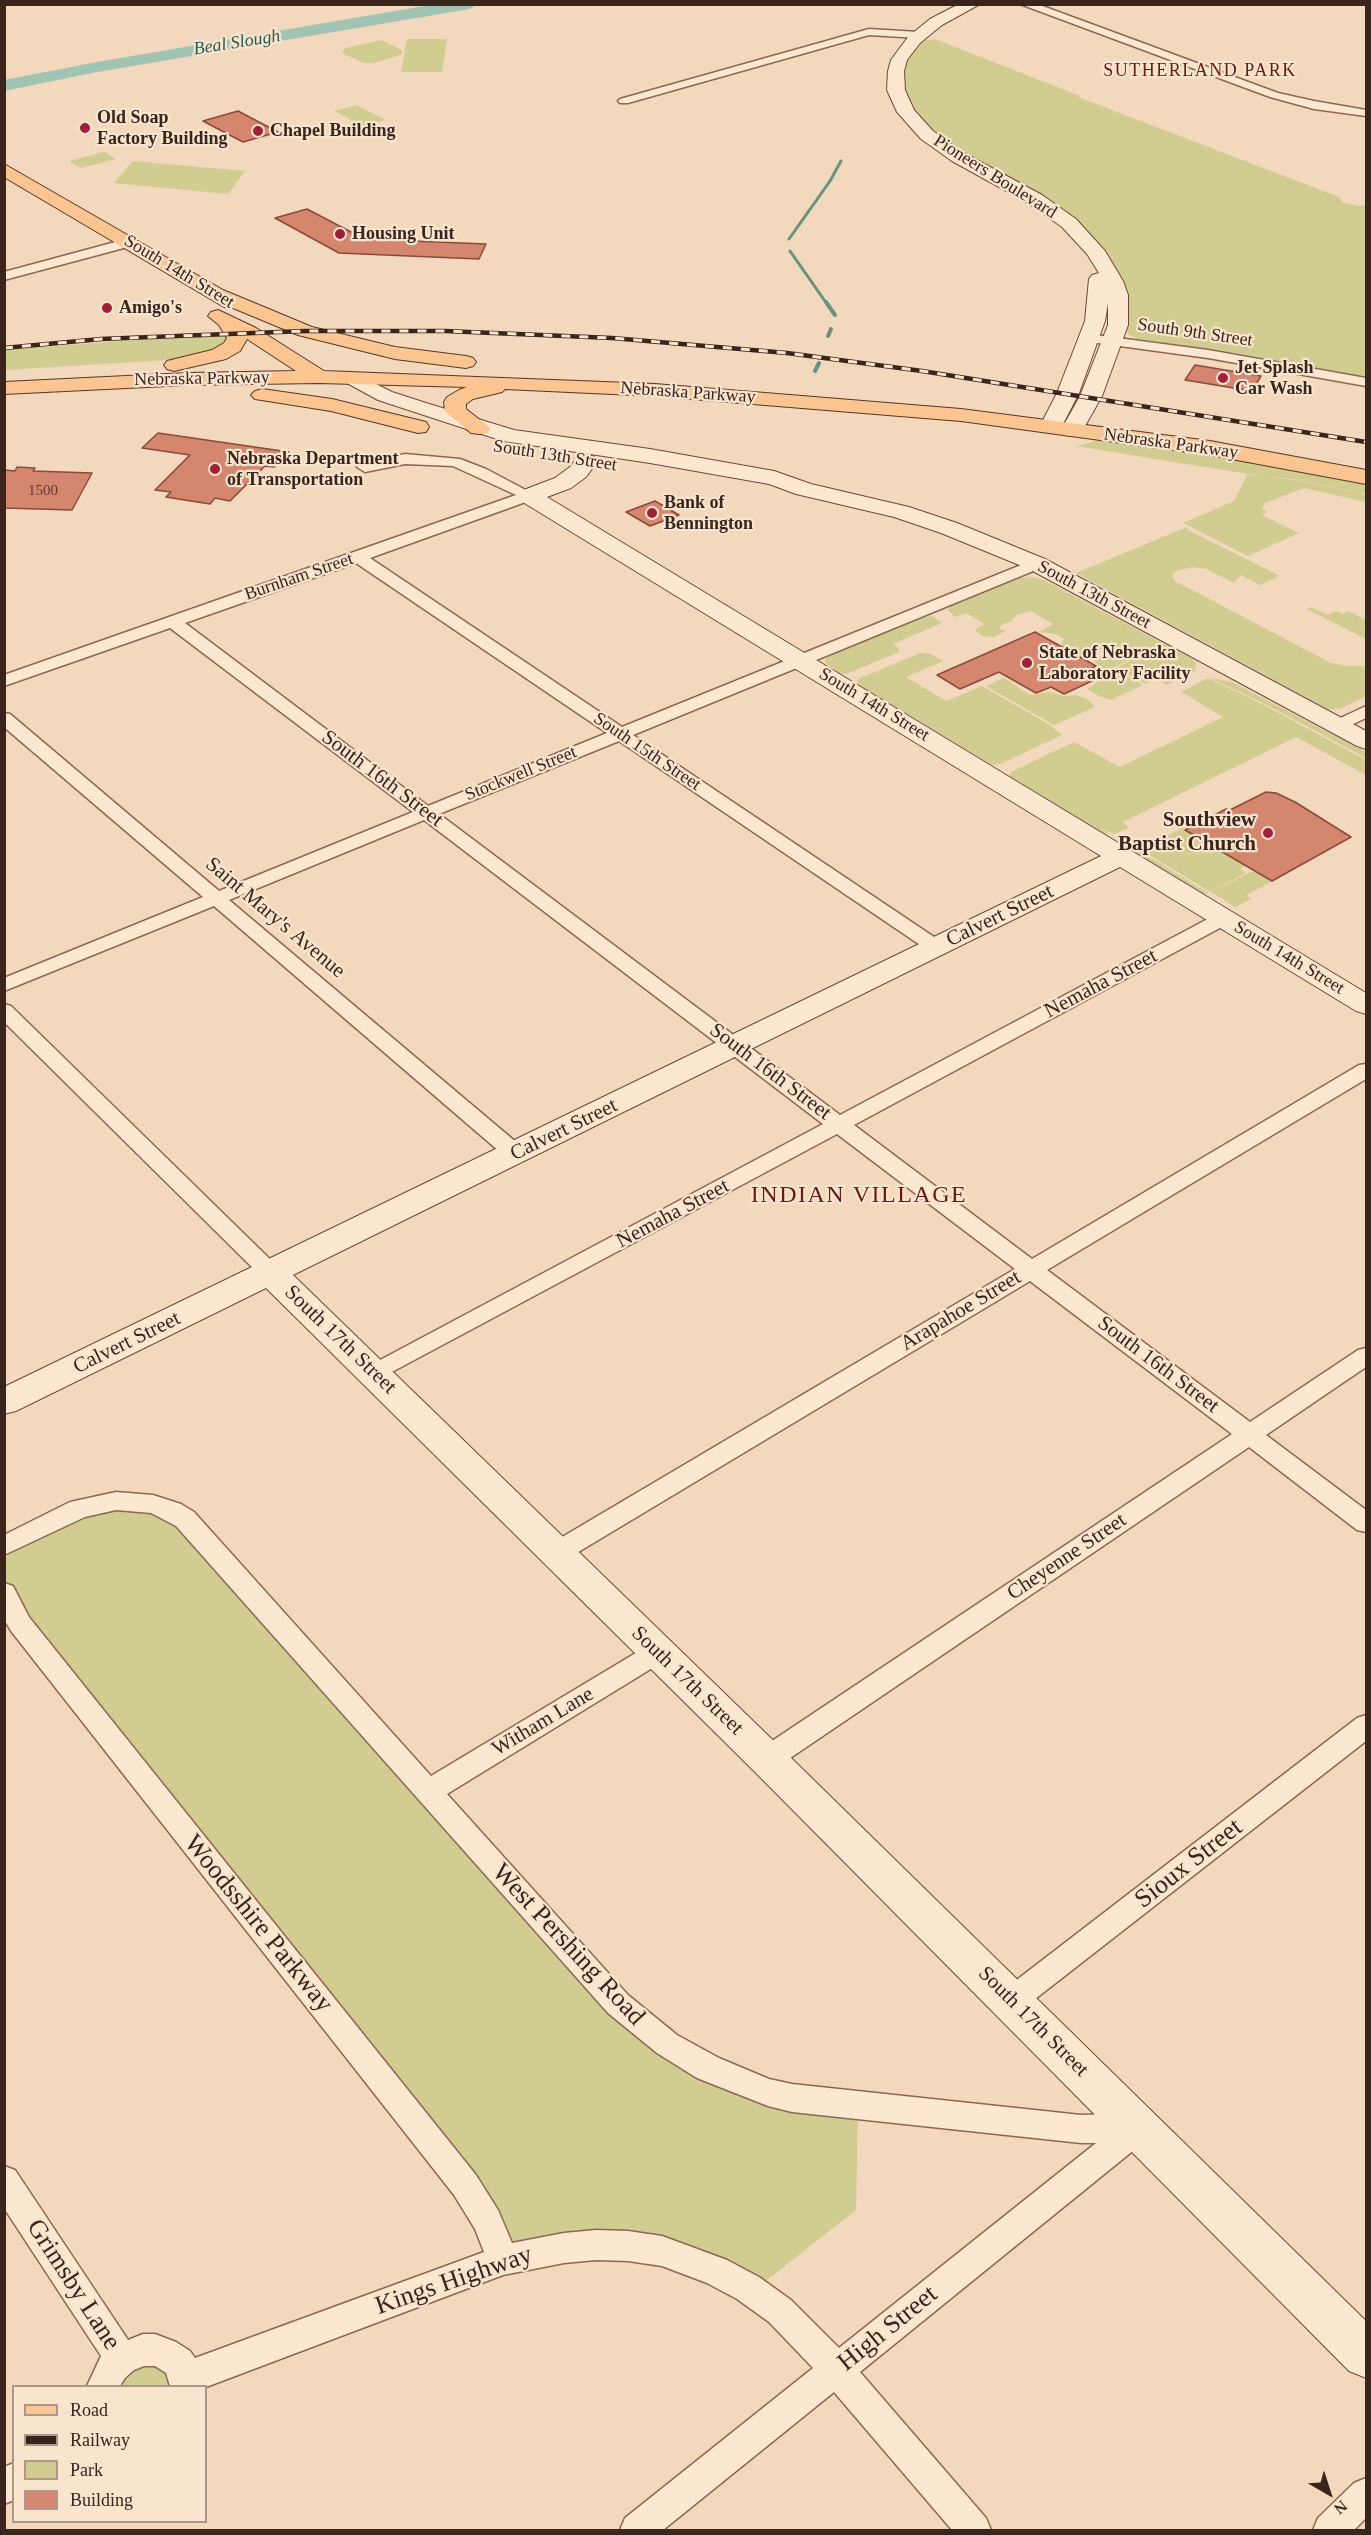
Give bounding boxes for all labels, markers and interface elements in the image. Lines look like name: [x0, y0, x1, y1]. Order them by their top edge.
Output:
water label: Beal Slough: [192, 25, 282, 61]
district label: SUTHERLAND PARK: [1103, 60, 1297, 82]
place label: Old Soap Factory Building: [97, 107, 228, 150]
place label: Chapel Building: [270, 120, 396, 142]
marker: Old Soap Factory Building: [78, 121, 92, 135]
marker: Chapel Building: [251, 124, 265, 138]
street label: Pioneers Boulevard: [929, 130, 1061, 224]
place label: Housing Unit: [352, 223, 455, 245]
marker: Housing Unit: [333, 227, 347, 241]
street label: South 14th Street: [120, 231, 238, 313]
place label: Amigo's: [119, 297, 182, 319]
marker: Amigo's: [100, 301, 114, 315]
street label: South 9th Street: [1136, 314, 1254, 352]
place label: Jet Splash Car Wash: [1235, 357, 1314, 400]
street label: Nebraska Parkway: [134, 367, 270, 391]
marker: Jet Splash Car Wash: [1216, 371, 1230, 385]
street label: Nebraska Parkway: [620, 378, 756, 408]
street label: Nebraska Parkway: [1102, 424, 1240, 464]
street label: South 13th Street: [492, 436, 618, 476]
place label: Nebraska Department of Transportation: [227, 448, 398, 490]
marker: Nebraska Department of Transportation: [208, 462, 222, 476]
house number: 1500: [28, 482, 58, 500]
place label: Bank of Bennington: [664, 492, 753, 534]
marker: Bank of Bennington: [645, 506, 659, 520]
street label: Burnham Street: [242, 548, 356, 606]
street label: South 13th Street: [1034, 556, 1154, 634]
place label: State of Nebraska Laboratory Facility: [1039, 642, 1190, 684]
marker: State of Nebraska Laboratory Facility: [1020, 656, 1034, 670]
street label: South 14th Street: [815, 664, 933, 746]
street label: South 15th Street: [589, 708, 705, 796]
street label: South 16th Street: [316, 725, 448, 833]
street label: Stockwell Street: [462, 742, 580, 806]
place label: Southview Baptist Church: [1118, 808, 1256, 858]
marker: Southview Baptist Church: [1261, 826, 1275, 840]
street label: Saint Mary's Avenue: [200, 852, 350, 984]
street label: Calvert Street: [942, 879, 1058, 953]
street label: South 14th Street: [1230, 917, 1348, 999]
street label: Nemaha Street: [1040, 944, 1162, 1024]
street label: South 16th Street: [704, 1018, 836, 1126]
street label: Calvert Street: [506, 1093, 622, 1167]
street label: Nemaha Street: [612, 1174, 734, 1254]
district label: INDIAN VILLAGE: [751, 1182, 967, 1210]
street label: Arapahoe Street: [896, 1265, 1026, 1357]
street label: South 17th Street: [279, 1280, 401, 1400]
street label: Calvert Street: [69, 1306, 185, 1380]
street label: South 16th Street: [1092, 1311, 1224, 1419]
street label: Cheyenne Street: [1003, 1508, 1131, 1606]
street label: South 17th Street: [626, 1621, 748, 1741]
street label: Witham Lane: [488, 1682, 598, 1762]
street label: Sioux Street: [1129, 1812, 1249, 1916]
street label: Woodsshire Parkway: [177, 1829, 339, 2019]
street label: West Pershing Road: [485, 1857, 651, 2033]
street label: South 17th Street: [973, 1962, 1093, 2082]
street label: Grimsby Lane: [19, 2214, 127, 2356]
street label: Kings Highway: [371, 2240, 537, 2322]
street label: High Street: [832, 2279, 944, 2379]
legend: [12, 2385, 207, 2523]
text: Road: [70, 2400, 108, 2420]
text: Railway: [70, 2430, 130, 2450]
text: Park: [70, 2460, 103, 2480]
north arrow: [1299, 2463, 1359, 2523]
text: Building: [70, 2490, 133, 2510]
text: N: [1331, 2497, 1350, 2518]

